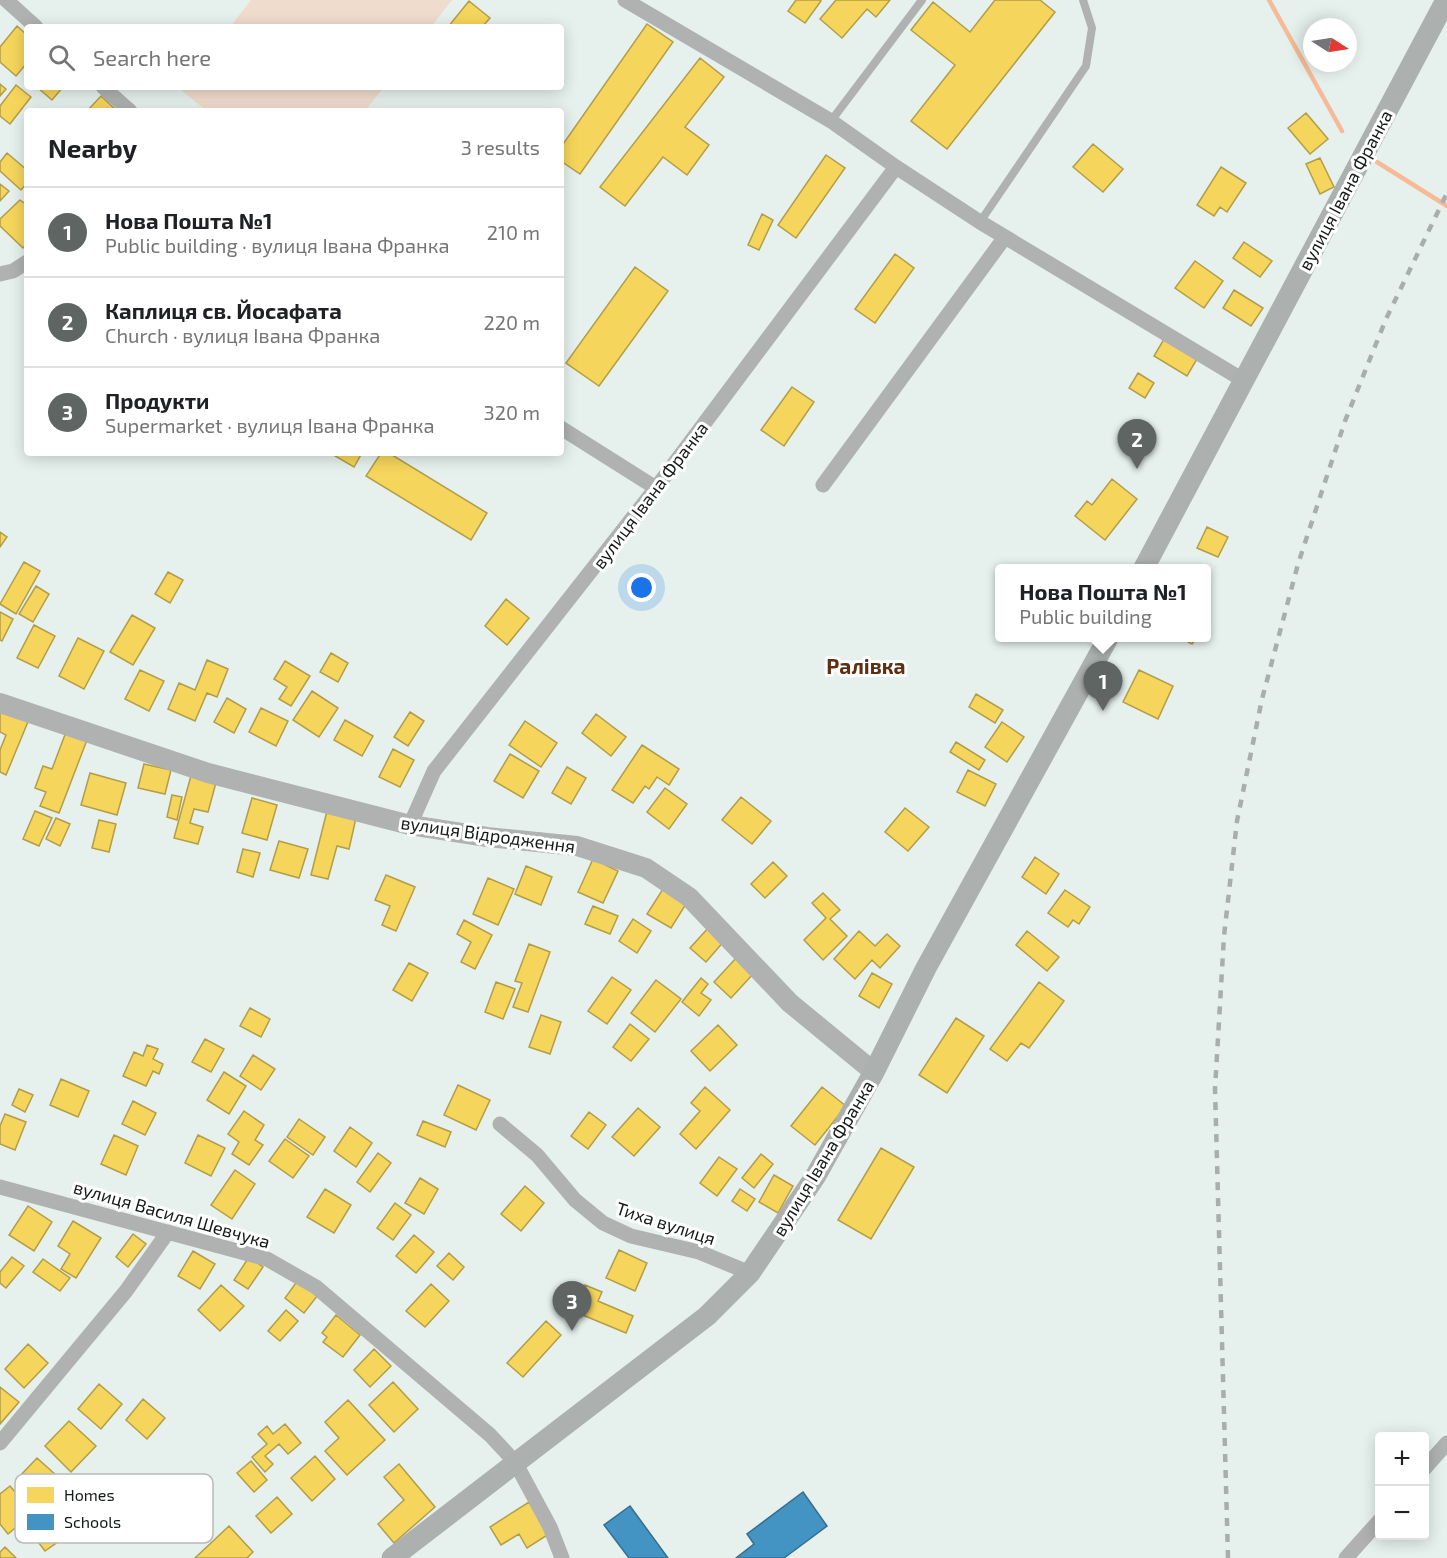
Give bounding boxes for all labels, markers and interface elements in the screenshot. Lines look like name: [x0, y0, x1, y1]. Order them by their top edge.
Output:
north arrow: [1303, 18, 1357, 72]
search box: [24, 24, 564, 90]
icon: search: [45, 41, 78, 74]
text: Search here: [93, 44, 211, 70]
street label: вулиця Івана Франка: [1293, 106, 1397, 274]
text: Nearby: [48, 132, 137, 163]
text: 3 results: [461, 135, 540, 159]
text: Нова Пошта №1: [105, 207, 273, 233]
text: 1: [63, 220, 72, 244]
text: 210 m: [487, 220, 540, 244]
text: Public building · вулиця Івана Франка: [105, 233, 449, 257]
text: Каплиця св. Йосафата: [105, 297, 342, 323]
text: 2: [62, 310, 73, 334]
text: 220 m: [483, 310, 540, 334]
text: Church · вулиця Івана Франка: [105, 323, 380, 347]
text: Продукти: [105, 387, 209, 413]
text: 3: [62, 400, 73, 424]
text: 320 m: [484, 400, 540, 424]
text: Supermarket · вулиця Івана Франка: [105, 413, 435, 437]
street label: вулиця Івана Франка: [588, 417, 712, 573]
pin: 2: [1118, 420, 1156, 469]
popup: [995, 564, 1211, 642]
your location: [627, 573, 656, 602]
text: Нова Пошта №1: [1019, 578, 1187, 604]
text: Public building: [1019, 604, 1152, 628]
district label: Ралівка: [826, 653, 906, 678]
pin: 1: [1084, 662, 1122, 711]
street label: вулиця Відродження: [399, 811, 577, 857]
street label: вулиця Івана Франка: [768, 1076, 878, 1240]
street label: вулиця Василя Шевчука: [71, 1175, 273, 1253]
street label: Тиха вулиця: [614, 1197, 718, 1249]
pin: 3: [552, 1282, 592, 1331]
map controls: [1375, 1432, 1429, 1540]
button: +: [1375, 1432, 1429, 1486]
legend: [15, 1474, 213, 1543]
text: Homes: [64, 1485, 115, 1504]
button: −: [1375, 1486, 1429, 1540]
text: Schools: [64, 1512, 121, 1531]

